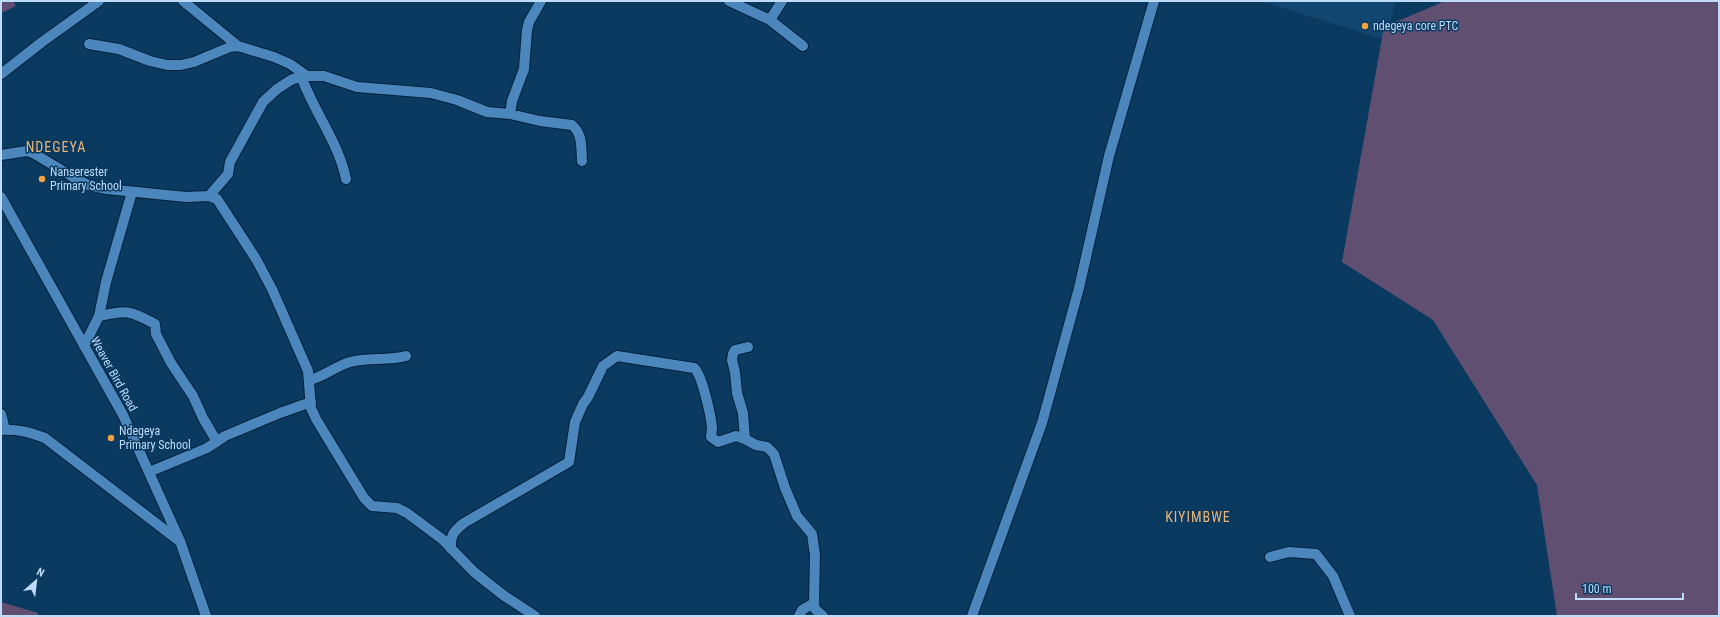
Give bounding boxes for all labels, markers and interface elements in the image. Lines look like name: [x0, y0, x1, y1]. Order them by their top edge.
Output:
place label: ndegeya core PTC: [1373, 19, 1458, 33]
marker: ndegeya core PTC: [1360, 21, 1370, 31]
district label: NDEGEYA: [26, 139, 86, 155]
place label: Nanserester Primary School: [50, 165, 122, 193]
marker: Nanserester Primary School: [37, 174, 47, 184]
street label: Weaver Bird Road: [88, 334, 140, 414]
place label: Ndegeya Primary School: [119, 424, 191, 452]
marker: Ndegeya Primary School: [106, 433, 116, 443]
district label: KIYIMBWE: [1165, 509, 1231, 525]
north arrow: [16, 561, 56, 601]
text: N: [34, 565, 47, 580]
scale bar: [1576, 575, 1683, 601]
text: 100 m: [1582, 582, 1612, 596]

